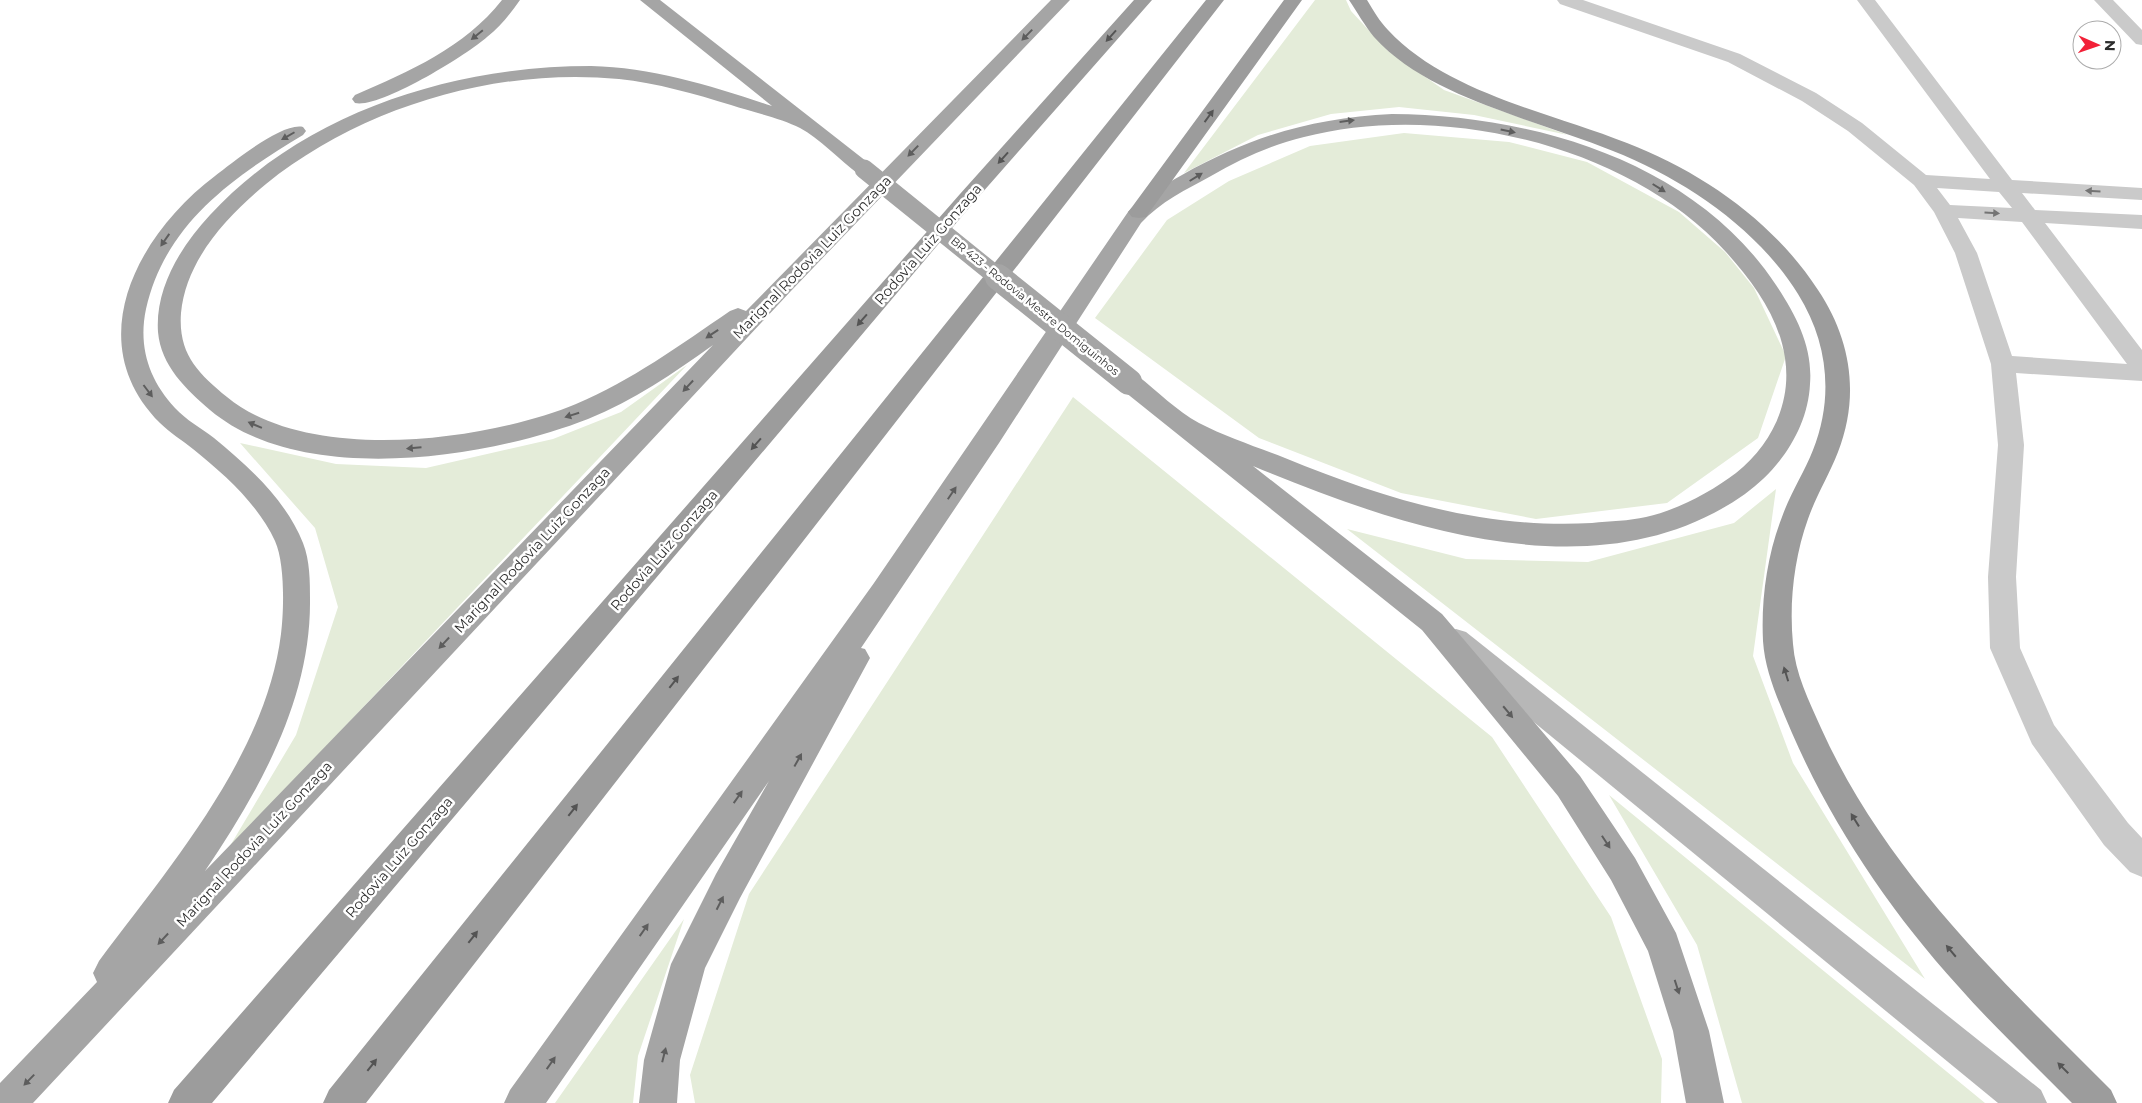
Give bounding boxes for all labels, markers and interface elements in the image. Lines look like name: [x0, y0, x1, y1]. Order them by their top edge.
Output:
north arrow: [2072, 20, 2122, 70]
one-way arrow: [471, 29, 483, 40]
one-way arrow: [1021, 29, 1033, 41]
one-way arrow: [1105, 30, 1116, 43]
text: N: [2101, 39, 2119, 51]
one-way arrow: [1204, 109, 1214, 123]
one-way arrow: [1339, 117, 1355, 125]
one-way arrow: [1501, 127, 1516, 135]
one-way arrow: [281, 131, 294, 140]
one-way arrow: [907, 145, 919, 157]
one-way arrow: [997, 152, 1009, 164]
street label: Marignal Rodovia Luiz Gonzaga: [729, 171, 895, 343]
one-way arrow: [1189, 172, 1202, 181]
street label: Rodovia Luiz Gonzaga: [870, 180, 986, 308]
one-way arrow: [1653, 184, 1666, 193]
one-way arrow: [2085, 187, 2101, 195]
one-way arrow: [1985, 209, 2001, 217]
one-way arrow: [160, 233, 170, 247]
street label: BR 423 - Rodovia Mestre Domiguinhos: [948, 234, 1122, 379]
one-way arrow: [856, 314, 868, 326]
one-way arrow: [706, 329, 719, 339]
one-way arrow: [682, 379, 694, 391]
one-way arrow: [143, 384, 153, 398]
one-way arrow: [565, 412, 580, 419]
one-way arrow: [248, 421, 262, 429]
one-way arrow: [750, 437, 761, 450]
one-way arrow: [405, 444, 421, 452]
street label: Marignal Rodovia Luiz Gonzaga: [450, 463, 614, 637]
street label: Rodovia Luiz Gonzaga: [606, 486, 722, 614]
one-way arrow: [947, 486, 957, 499]
one-way arrow: [438, 637, 450, 649]
one-way arrow: [1781, 666, 1789, 681]
one-way arrow: [669, 675, 679, 689]
one-way arrow: [1503, 705, 1514, 718]
one-way arrow: [793, 754, 802, 767]
street label: Marignal Rodovia Luiz Gonzaga: [172, 757, 336, 931]
one-way arrow: [733, 791, 743, 804]
street label: Rodovia Luiz Gonzaga: [341, 793, 457, 921]
one-way arrow: [568, 804, 579, 817]
one-way arrow: [1850, 813, 1860, 827]
one-way arrow: [1601, 835, 1611, 849]
one-way arrow: [716, 896, 724, 910]
one-way arrow: [639, 923, 649, 937]
one-way arrow: [467, 931, 478, 944]
one-way arrow: [157, 933, 169, 945]
one-way arrow: [1945, 945, 1956, 958]
one-way arrow: [1673, 980, 1681, 995]
one-way arrow: [660, 1047, 668, 1062]
one-way arrow: [546, 1056, 556, 1070]
one-way arrow: [367, 1058, 377, 1072]
one-way arrow: [2058, 1062, 2070, 1074]
one-way arrow: [24, 1074, 36, 1086]

